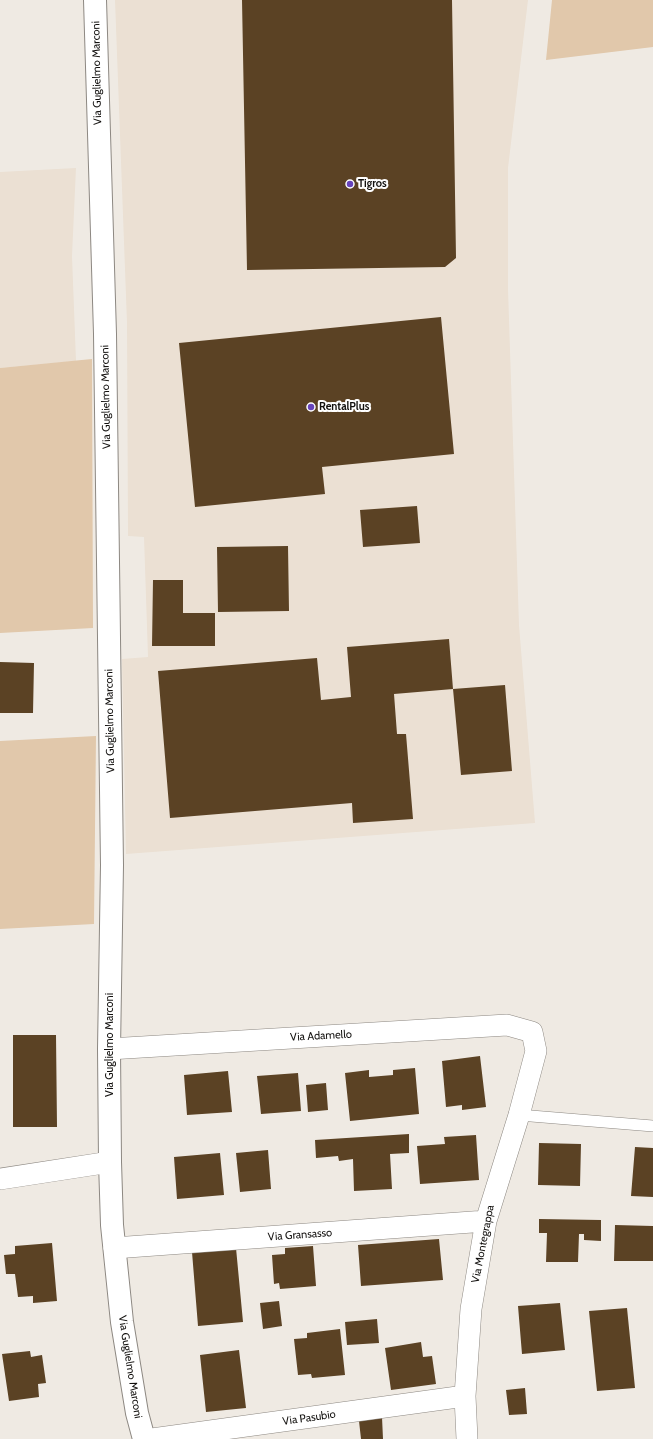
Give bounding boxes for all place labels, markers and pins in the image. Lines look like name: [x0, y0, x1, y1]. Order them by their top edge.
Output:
place label: Tigros: [358, 177, 387, 191]
marker: Tigros: [345, 179, 355, 189]
place label: RentalPlus: [319, 400, 369, 414]
marker: RentalPlus: [306, 402, 316, 412]

